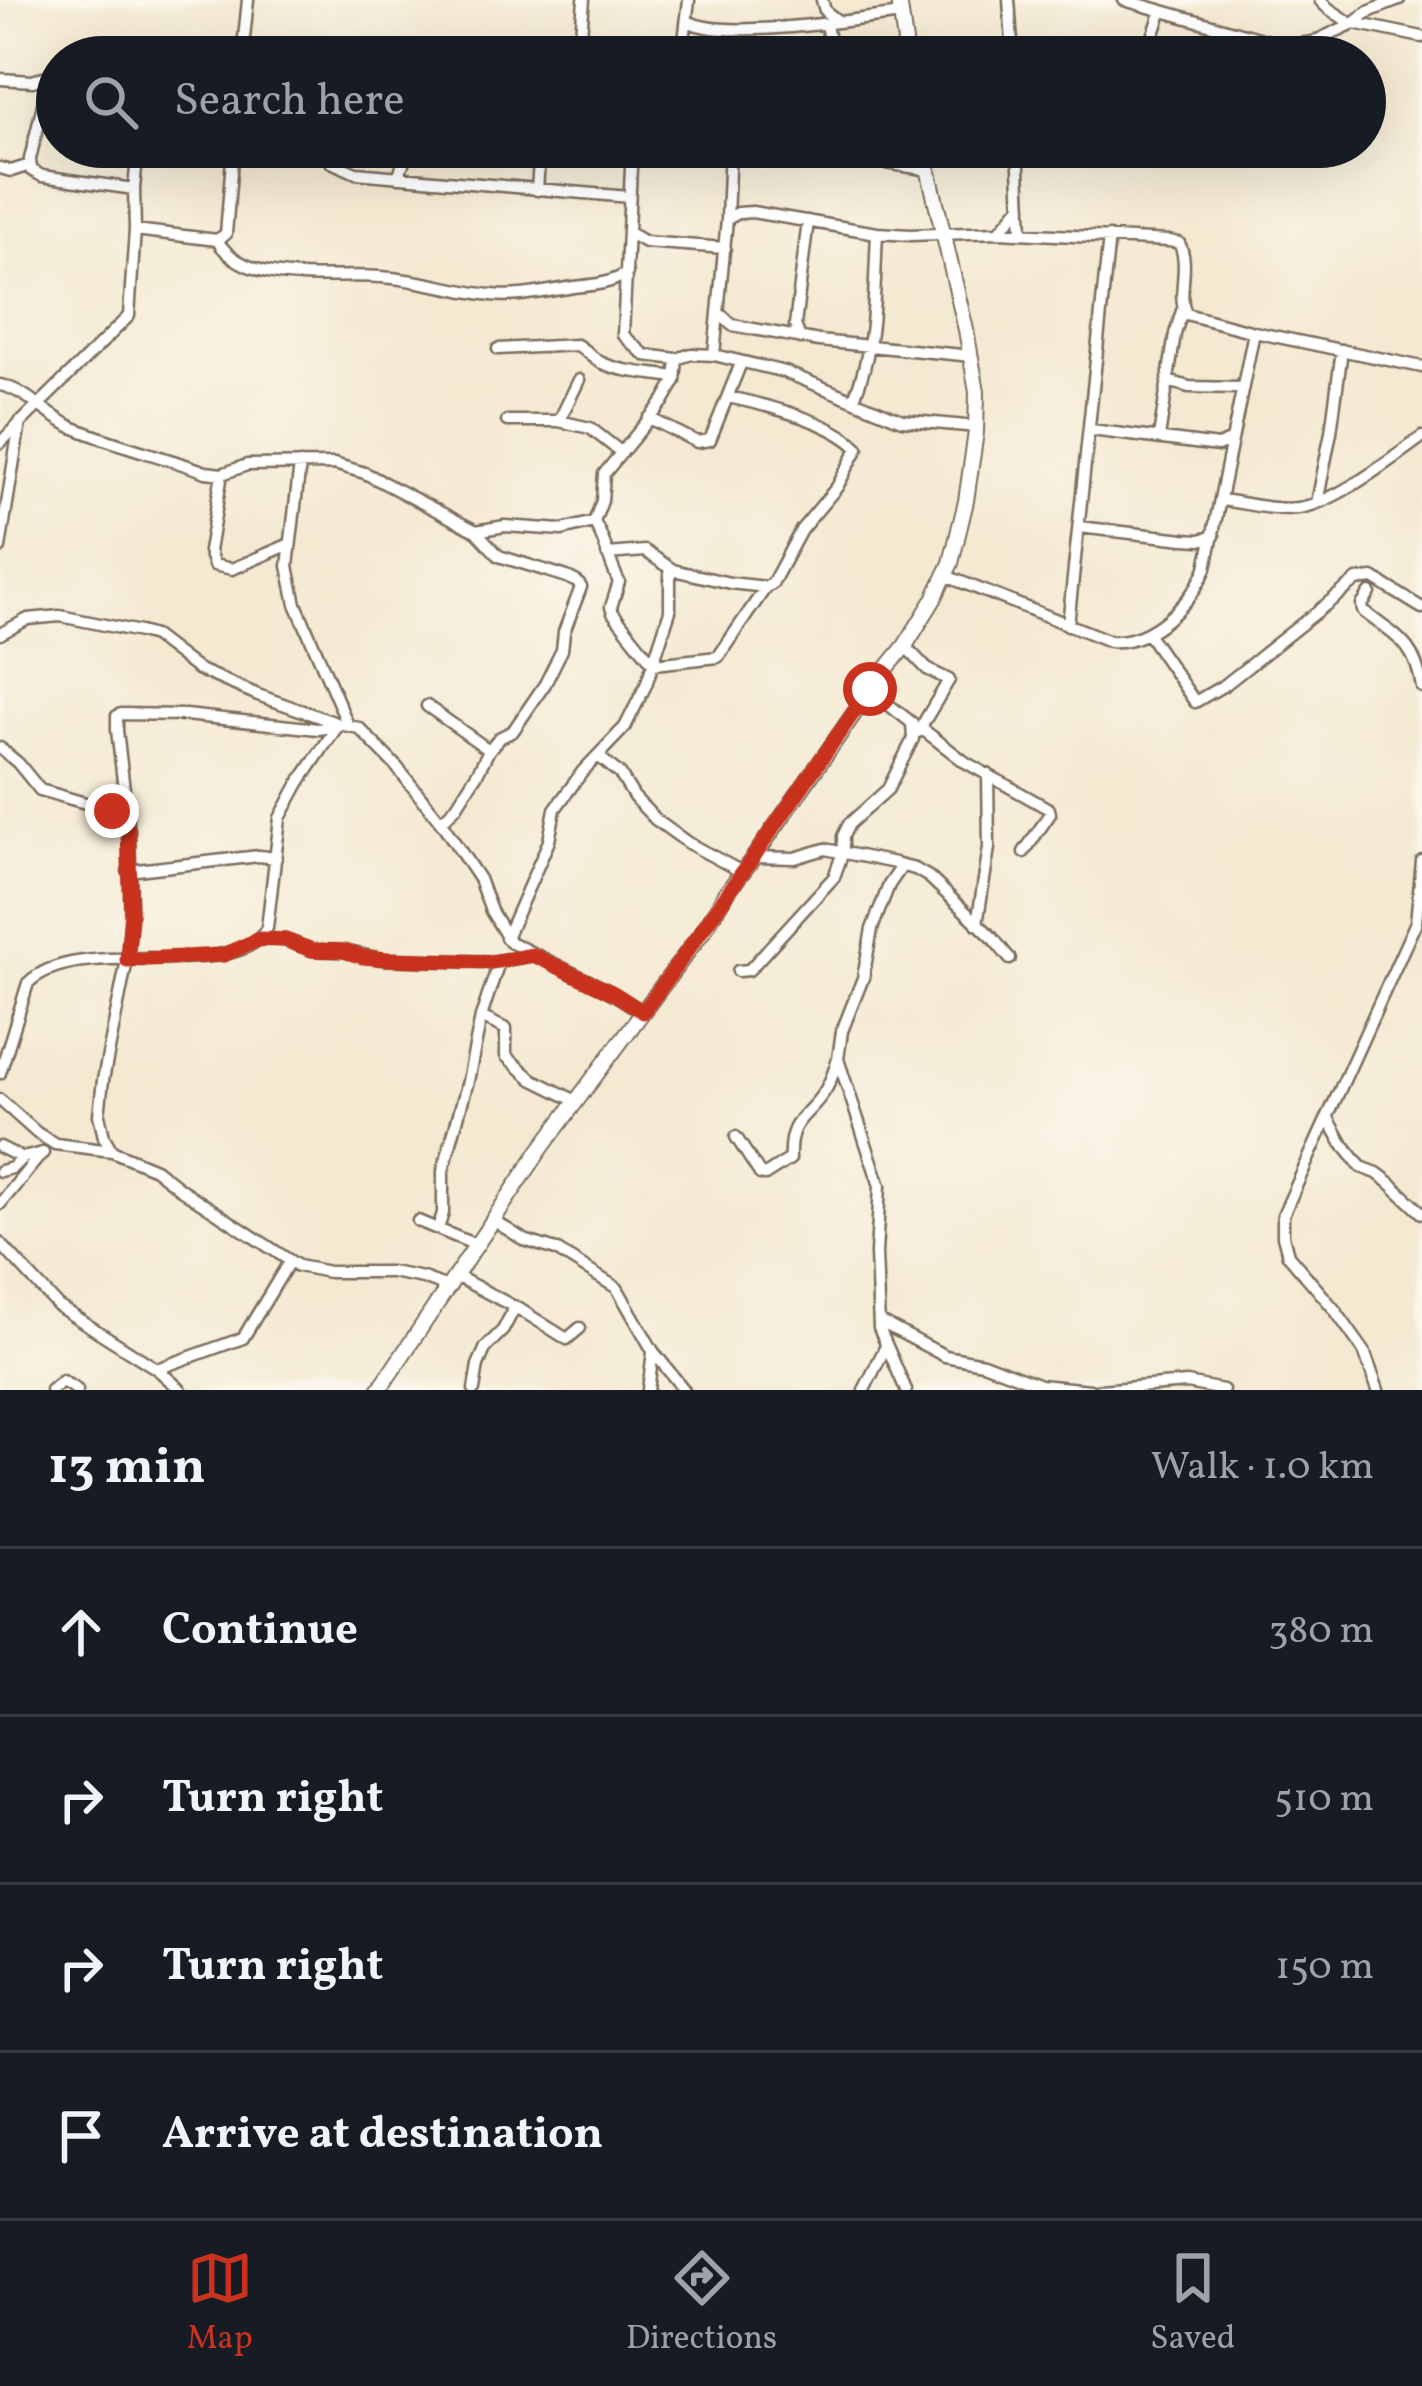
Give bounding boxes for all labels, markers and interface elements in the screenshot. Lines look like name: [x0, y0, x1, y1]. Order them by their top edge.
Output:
search box: [36, 36, 1386, 168]
icon: search: [78, 69, 144, 135]
text: Search here: [174, 71, 405, 134]
route start: [843, 662, 897, 716]
route end: [85, 784, 139, 838]
text: 13 min: [48, 1433, 206, 1504]
text: Walk · 1.0 km: [1151, 1441, 1374, 1495]
icon: ahead: [48, 1599, 114, 1665]
text: Continue: [162, 1600, 358, 1663]
text: 380 m: [1268, 1605, 1374, 1659]
icon: right: [48, 1767, 114, 1833]
text: Turn right: [162, 1768, 383, 1831]
text: 510 m: [1274, 1773, 1374, 1827]
icon: right: [48, 1935, 114, 2001]
text: Turn right: [162, 1936, 383, 1999]
text: 150 m: [1275, 1941, 1374, 1995]
icon: arrive: [48, 2103, 114, 2169]
text: Arrive at destination: [162, 2104, 603, 2167]
tab: Map: [187, 2245, 253, 2363]
tab: Directions: [626, 2245, 777, 2363]
tab: Saved: [1150, 2245, 1235, 2363]

